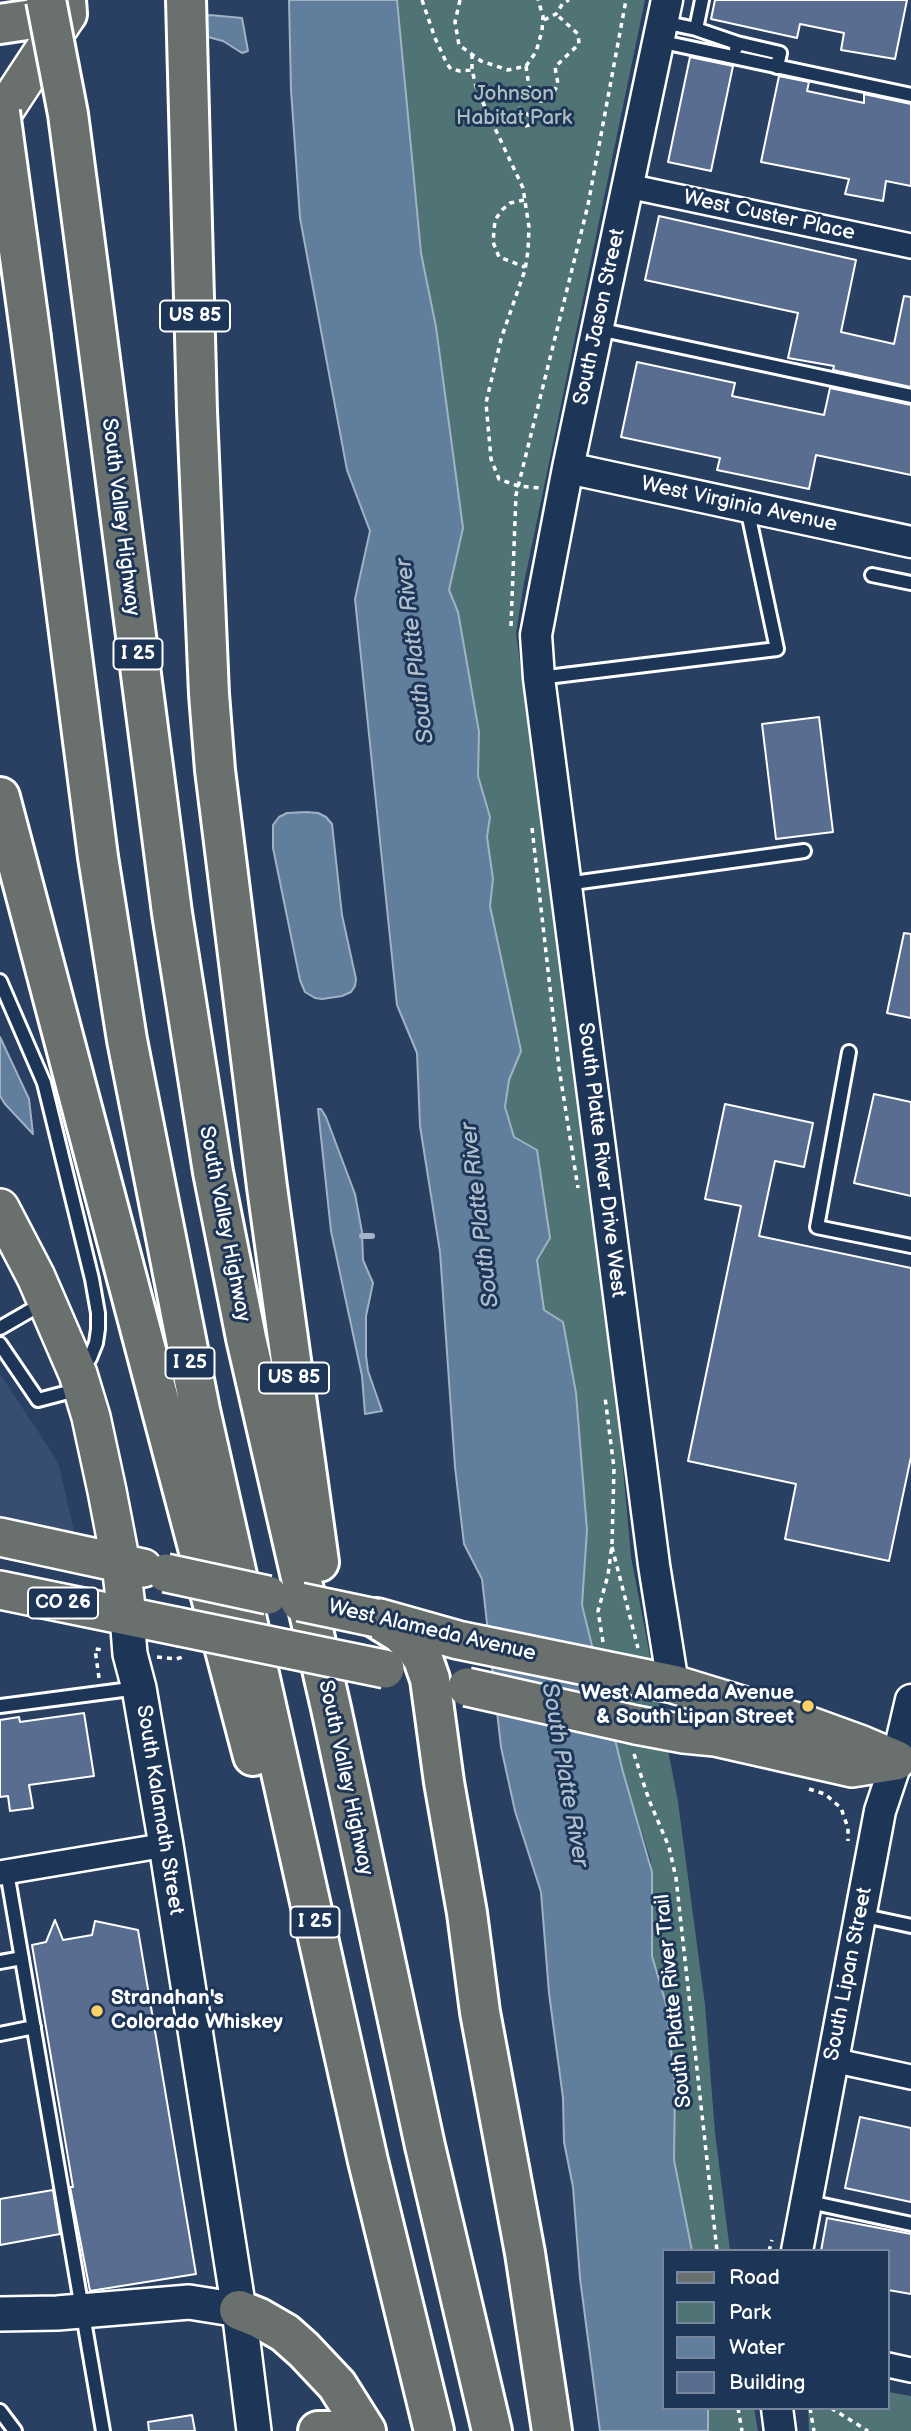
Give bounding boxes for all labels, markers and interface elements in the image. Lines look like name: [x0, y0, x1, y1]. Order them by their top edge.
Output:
park label: Johnson Habitat Park: [456, 82, 572, 132]
street label: West Custer Place: [681, 186, 857, 246]
street label: South Jason Street: [569, 226, 631, 408]
road number: US 85: [160, 300, 230, 332]
street label: South Valley Highway: [95, 417, 145, 617]
street label: West Virginia Avenue: [639, 472, 839, 538]
water label: South Platte River: [391, 557, 441, 745]
road number: I 25: [114, 638, 162, 670]
street label: South Platte River Drive West: [572, 1021, 630, 1299]
water label: South Platte River: [456, 1121, 506, 1309]
street label: South Valley Highway: [193, 1124, 255, 1324]
road number: I 25: [166, 1348, 214, 1378]
road number: US 85: [259, 1362, 329, 1394]
road number: CO 26: [28, 1588, 98, 1618]
street label: West Alameda Avenue: [326, 1595, 538, 1667]
street label: South Valley Highway: [312, 1678, 378, 1878]
water label: South Platte River: [534, 1681, 594, 1869]
place label: West Alameda Avenue & South Lipan Street: [581, 1681, 794, 1731]
marker: West Alameda Avenue & South Lipan Street: [800, 1698, 816, 1714]
street label: South Kalamath Street: [130, 1703, 188, 1917]
street label: South Lipan Street: [820, 1885, 878, 2063]
street label: South Platte River Trail: [650, 1893, 698, 2109]
road number: I 25: [290, 1906, 340, 1938]
place label: Stranahan's Colorado Whiskey: [111, 1986, 283, 2036]
marker: Stranahan's Colorado Whiskey: [89, 2003, 105, 2019]
legend: [662, 2249, 890, 2410]
text: Road: [729, 2265, 780, 2290]
text: Park: [729, 2300, 771, 2325]
text: Water: [729, 2335, 785, 2360]
text: Building: [729, 2370, 805, 2395]

